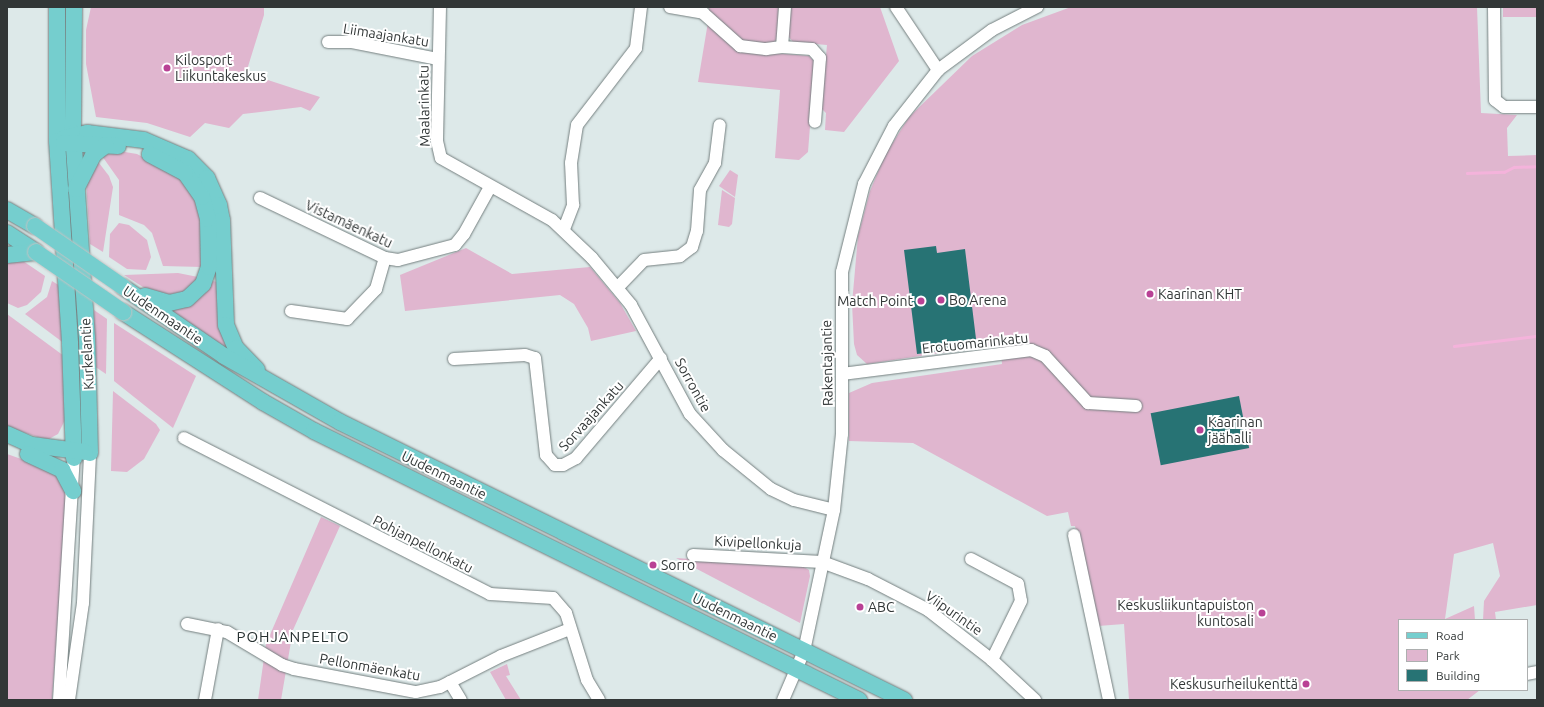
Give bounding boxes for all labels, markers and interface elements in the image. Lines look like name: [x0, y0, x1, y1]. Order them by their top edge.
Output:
street label: Liimaajankatu: [342, 20, 430, 50]
place label: Kilosport Liikuntakeskus: [175, 52, 266, 84]
marker: Kilosport Liikuntakeskus: [162, 63, 172, 73]
street label: Maalarinkatu: [415, 65, 433, 147]
street label: Vistamäenkatu: [303, 196, 395, 252]
street label: Uudenmaantie: [120, 282, 206, 348]
place label: Kaarinan KHT: [1158, 286, 1242, 302]
marker: Kaarinan KHT: [1145, 289, 1155, 299]
place label: Bo Arena: [949, 292, 1007, 308]
place label: Match Point: [837, 293, 913, 309]
marker: Bo Arena: [936, 295, 946, 305]
marker: Match Point: [916, 296, 926, 306]
street label: Kurkelantie: [77, 318, 97, 390]
street label: Rakentajantie: [818, 320, 836, 406]
street label: Erotuomarinkatu: [921, 329, 1029, 357]
street label: Sorrontie: [671, 355, 715, 415]
street label: Sorvaajankatu: [555, 377, 627, 455]
place label: Kaarinan jäähalli: [1208, 414, 1263, 446]
marker: Kaarinan jäähalli: [1195, 425, 1205, 435]
street label: Uudenmaantie: [399, 447, 489, 503]
street label: Pohjanpellonkatu: [370, 512, 476, 576]
street label: Kivipellonkuja: [714, 532, 802, 554]
place label: Sorro: [661, 557, 695, 573]
marker: Sorro: [648, 560, 658, 570]
street label: Viipurintie: [922, 587, 986, 639]
street label: Uudenmaantie: [690, 589, 780, 645]
place label: Keskusliikuntapuiston kuntosali: [1117, 597, 1254, 630]
place label: ABC: [868, 599, 895, 615]
marker: ABC: [855, 602, 865, 612]
marker: Keskusliikuntapuiston kuntosali: [1257, 608, 1267, 618]
legend: [1398, 619, 1528, 691]
district label: POHJANPELTO: [236, 628, 350, 646]
text: Road: [1436, 629, 1464, 642]
text: Park: [1436, 649, 1460, 662]
street label: Pellonmäenkatu: [318, 650, 422, 684]
text: Building: [1436, 669, 1480, 682]
place label: Keskusurheilukenttä: [1170, 676, 1298, 692]
marker: Keskusurheilukenttä: [1301, 679, 1311, 689]

